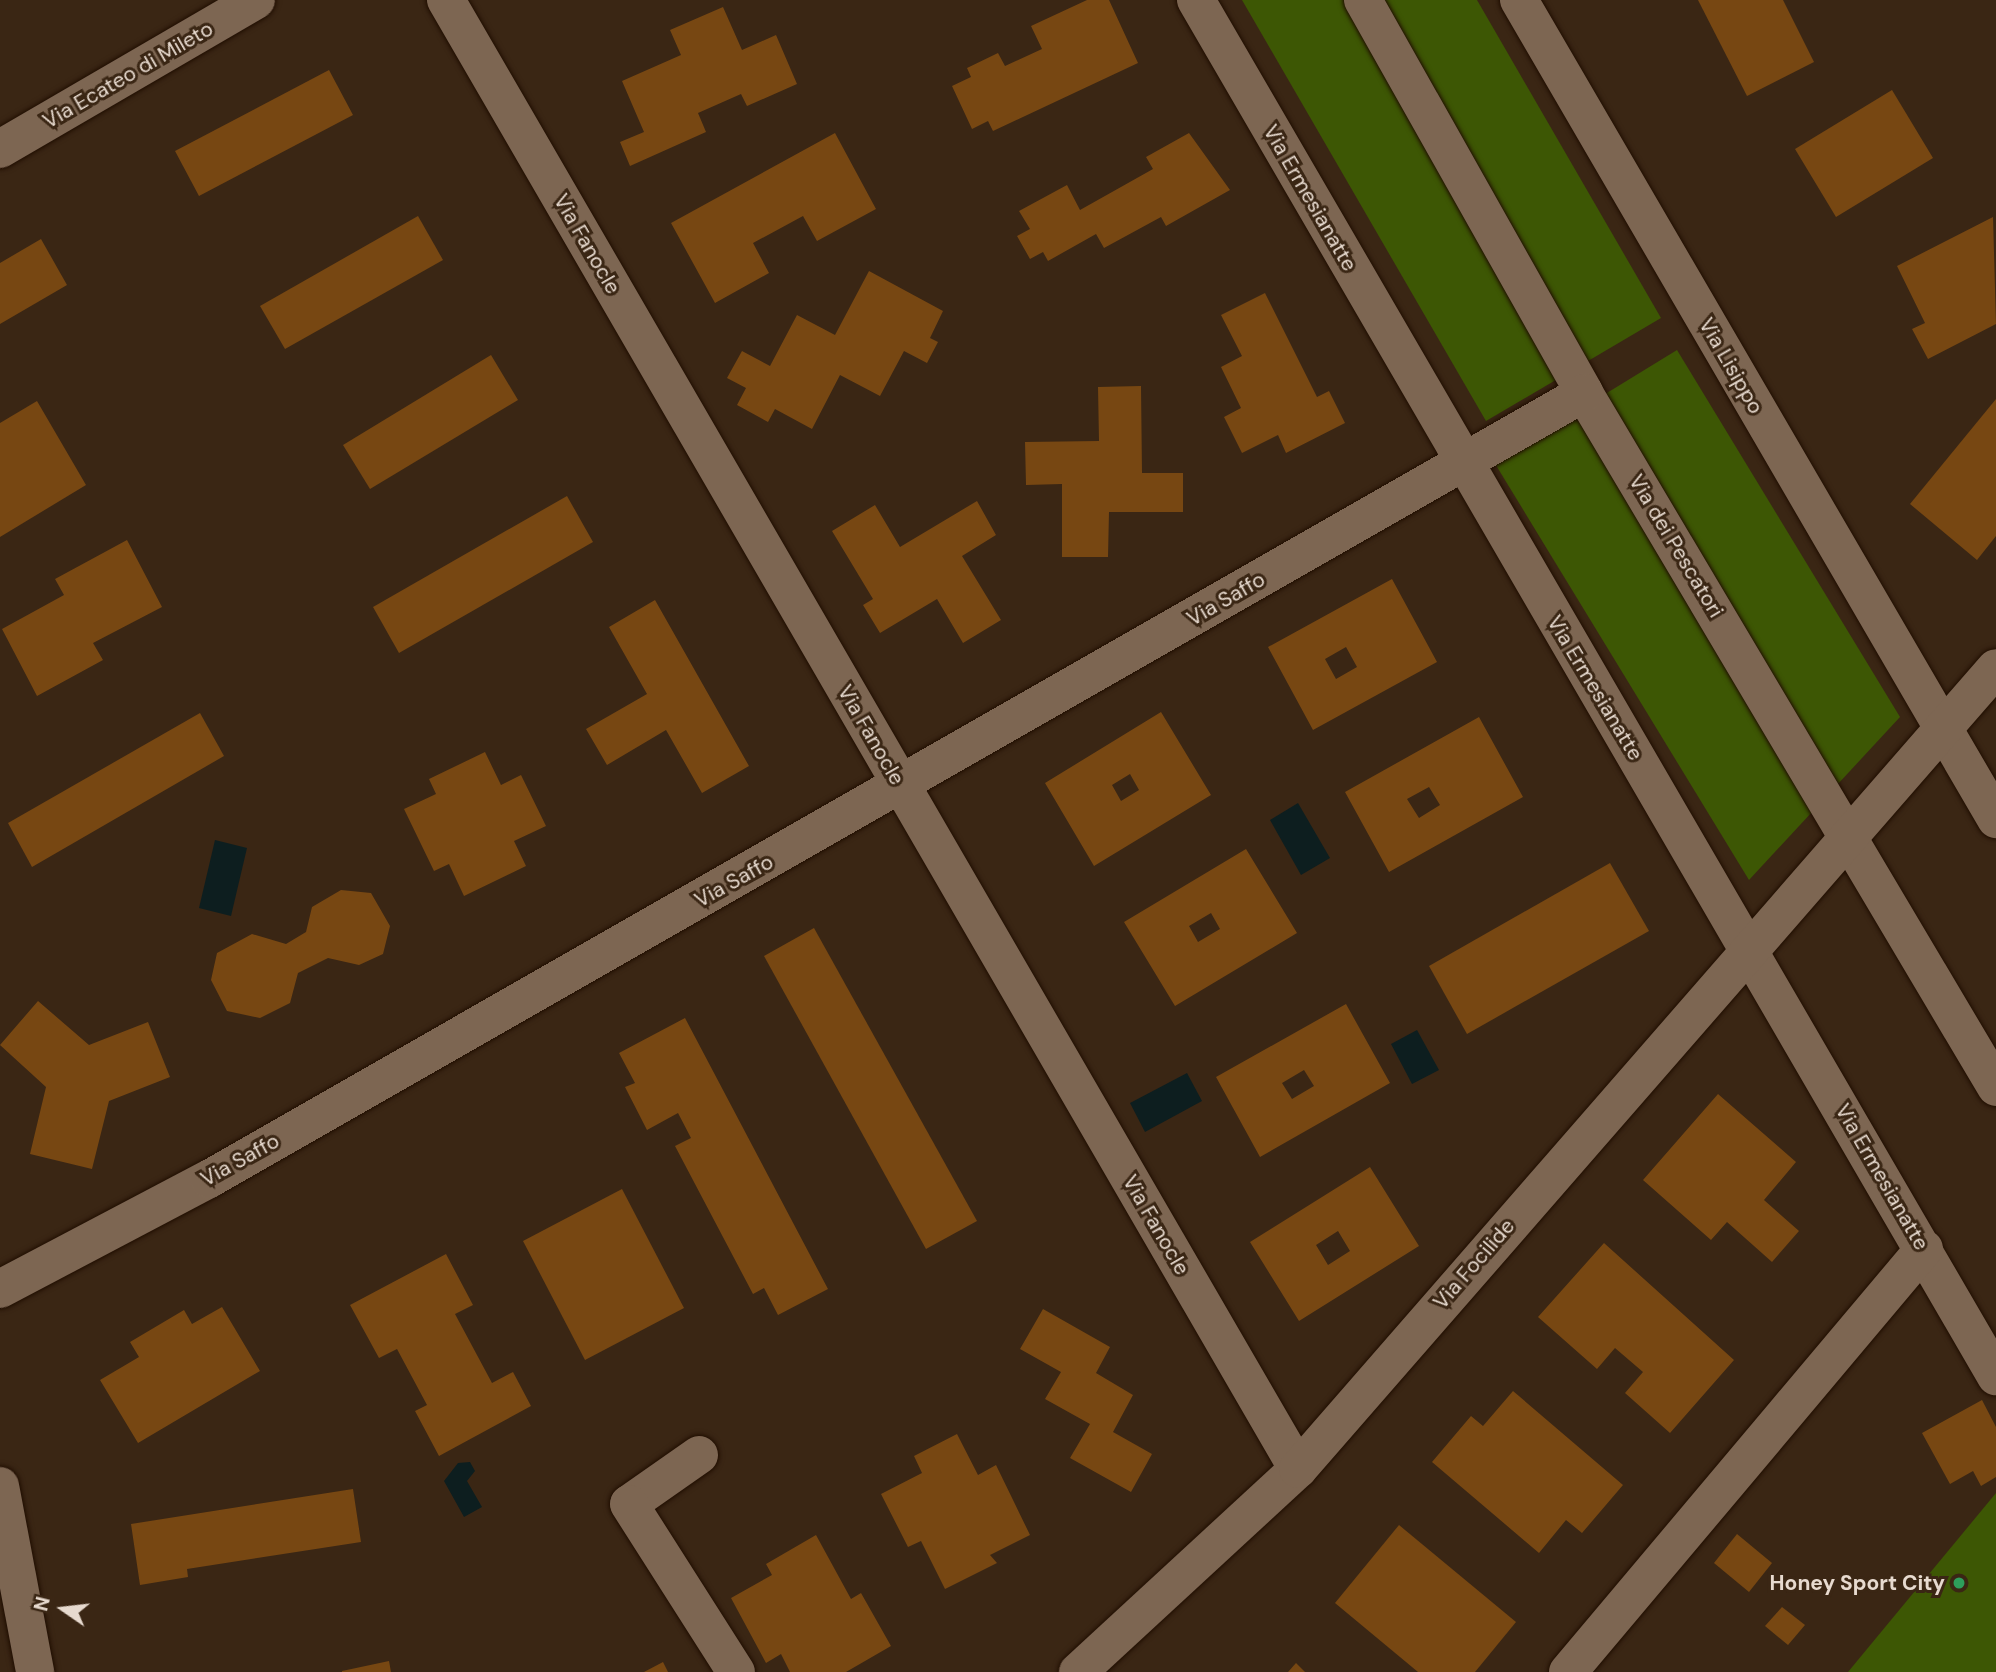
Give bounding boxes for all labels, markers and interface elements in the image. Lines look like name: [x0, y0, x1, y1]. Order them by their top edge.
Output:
street label: Via Ecateo di Mileto: [38, 16, 218, 134]
street label: Via Ermesianatte: [1258, 120, 1362, 276]
street label: Via Fanocle: [548, 190, 626, 298]
street label: Via Lisippo: [1693, 314, 1769, 418]
street label: Via dei Pescatori: [1623, 470, 1729, 622]
street label: Via Saffo: [1182, 567, 1270, 631]
street label: Via Ermesianatte: [1542, 611, 1648, 765]
street label: Via Fanocle: [832, 681, 910, 789]
street label: Via Saffo: [690, 849, 778, 913]
street label: Via Ermesianatte: [1830, 1099, 1934, 1255]
street label: Via Saffo: [196, 1128, 284, 1192]
street label: Via Fanocle: [1117, 1171, 1195, 1279]
street label: Via Focilide: [1428, 1214, 1520, 1314]
place label: Honey Sport City: [1770, 1570, 1945, 1596]
north arrow: [28, 1574, 98, 1644]
marker: Honey Sport City: [1951, 1575, 1967, 1591]
text: N: [28, 1594, 56, 1614]

